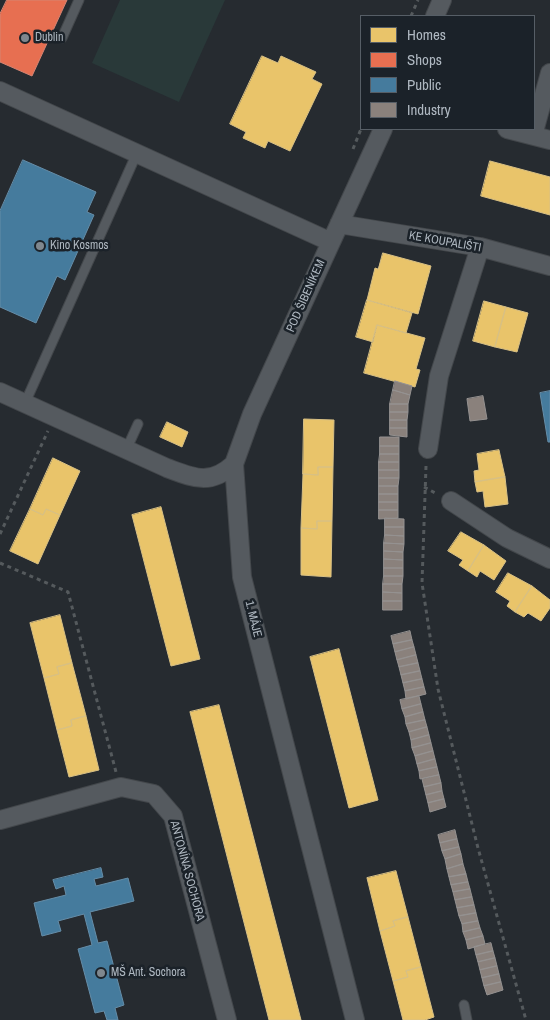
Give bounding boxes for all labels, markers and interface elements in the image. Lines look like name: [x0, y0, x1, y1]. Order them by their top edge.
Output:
legend: [360, 15, 535, 130]
text: Homes: [407, 24, 446, 45]
place label: Dublin: [35, 31, 63, 45]
marker: Dublin: [19, 32, 31, 44]
text: Shops: [407, 49, 442, 70]
text: Public: [407, 74, 441, 95]
text: Industry: [407, 99, 451, 120]
street label: KE KOUPALIŠTI: [408, 229, 482, 255]
place label: Kino Kosmos: [50, 239, 109, 253]
marker: Kino Kosmos: [34, 240, 46, 252]
street label: POD ŠIBENÍKEM: [284, 258, 328, 334]
street label: 1. MÁJE: [242, 599, 264, 639]
street label: ANTONÍNA SOCHORA: [167, 819, 207, 923]
place label: MŠ Ant. Sochora: [111, 966, 185, 980]
marker: MŠ Ant. Sochora: [95, 967, 107, 979]

